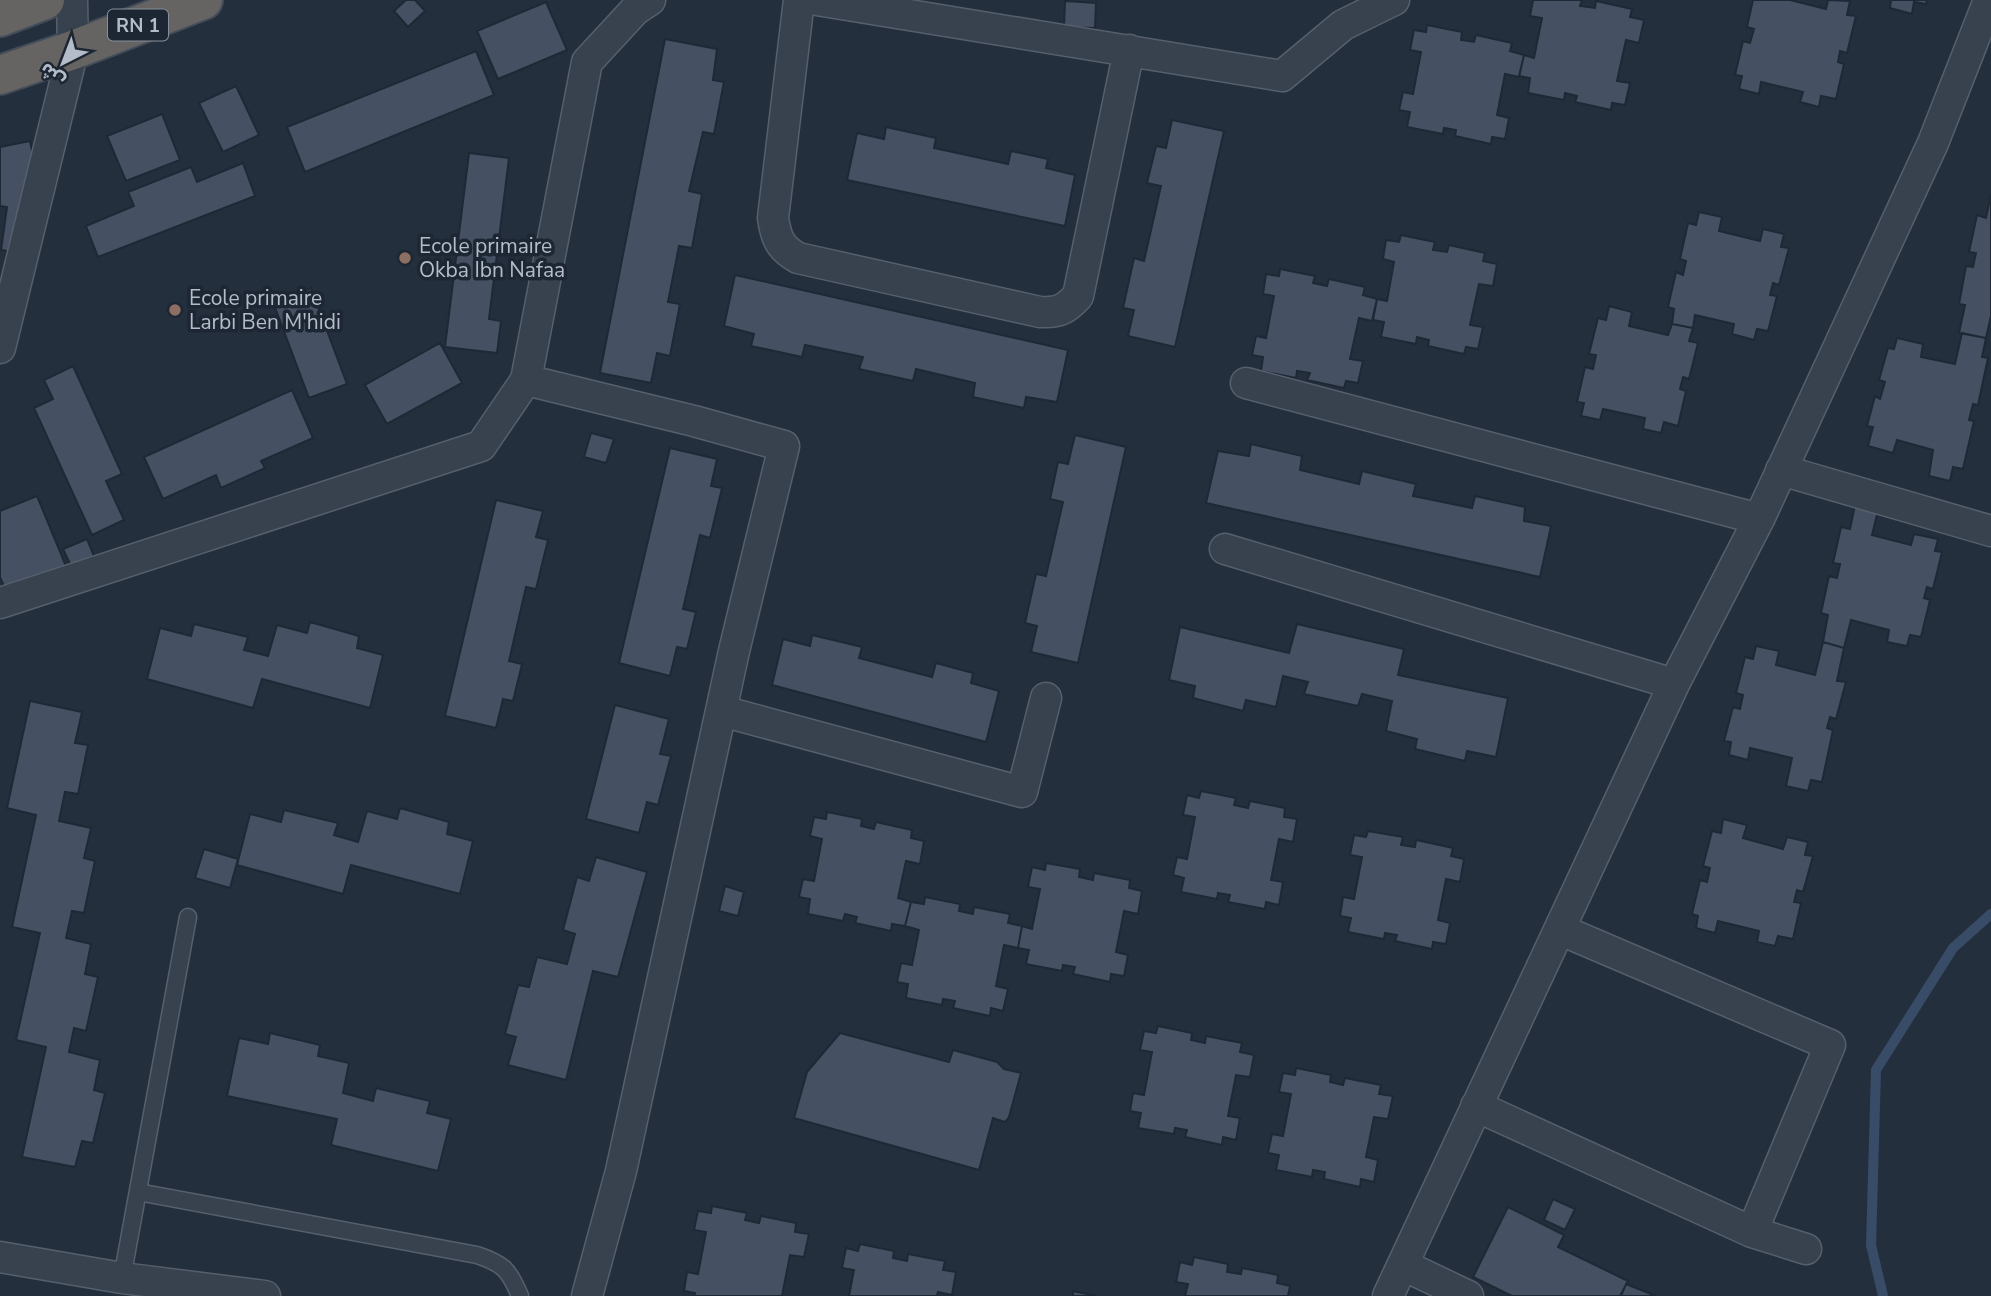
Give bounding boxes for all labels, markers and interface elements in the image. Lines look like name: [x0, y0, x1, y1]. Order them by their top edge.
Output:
road number: RN 1: [108, 10, 168, 41]
north arrow: [28, 28, 98, 98]
text: ش: [34, 57, 71, 93]
place label: Ecole primaire Okba Ibn Nafaa: [419, 232, 565, 284]
marker: Ecole primaire Okba Ibn Nafaa: [397, 250, 413, 266]
place label: Ecole primaire Larbi Ben M'hidi: [189, 284, 341, 336]
marker: Ecole primaire Larbi Ben M'hidi: [167, 302, 183, 318]

